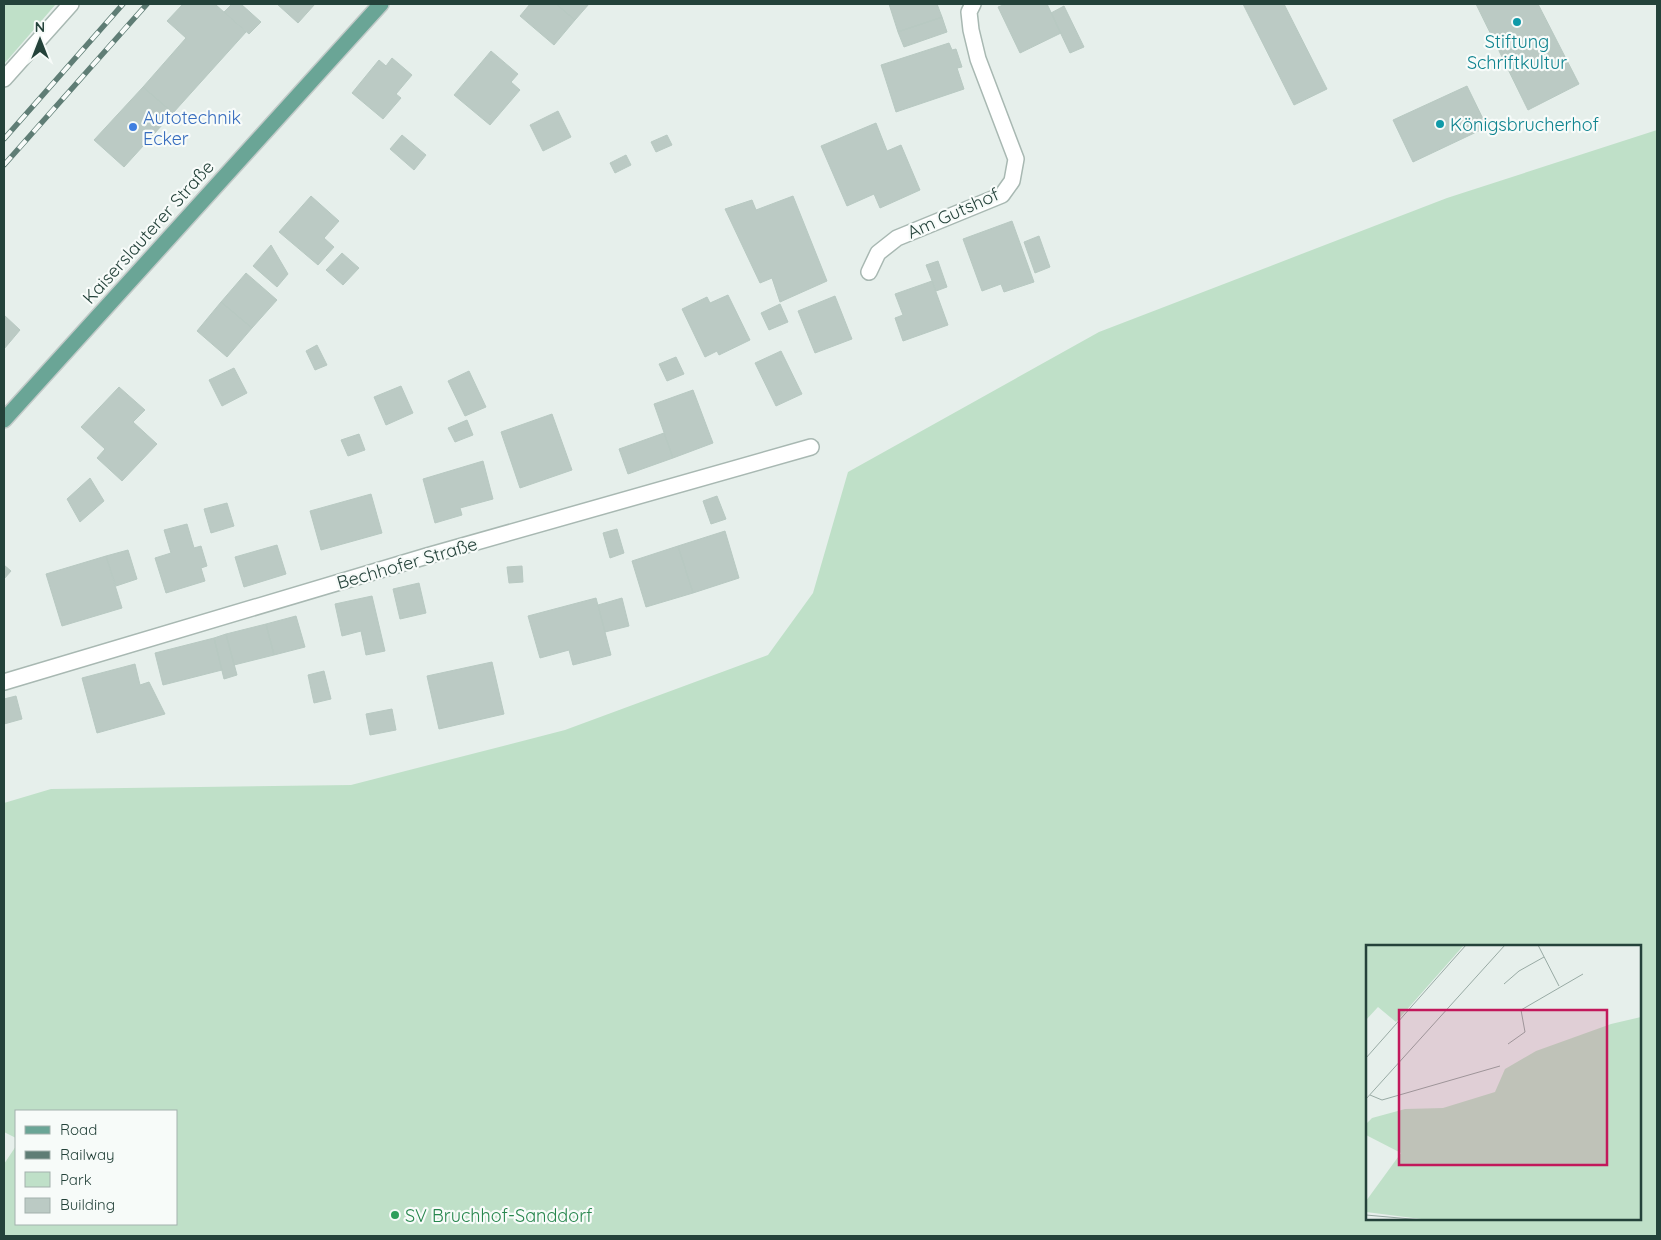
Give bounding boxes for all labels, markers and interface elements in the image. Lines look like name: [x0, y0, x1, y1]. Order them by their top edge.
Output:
north arrow: [15, 15, 65, 65]
marker: Stiftung Schriftkultur: [1511, 16, 1523, 28]
text: N: [35, 18, 45, 36]
place label: Stiftung Schriftkultur: [1467, 30, 1567, 74]
place label: Autotechnik Ecker: [143, 106, 241, 150]
place label: Königsbrucherhof: [1450, 113, 1600, 136]
marker: Königsbrucherhof: [1434, 118, 1446, 130]
marker: Autotechnik Ecker: [127, 121, 139, 133]
street label: Kaiserslauterer Straße: [77, 155, 219, 309]
street label: Am Gutshof: [903, 182, 1003, 243]
street label: Bechhofer Straße: [334, 532, 480, 594]
inset map: [1366, 945, 1641, 1220]
legend: [15, 1110, 178, 1225]
text: Road: [60, 1120, 97, 1139]
text: Railway: [60, 1145, 115, 1164]
text: Park: [60, 1170, 92, 1189]
text: Building: [60, 1195, 115, 1214]
place label: SV Bruchhof-Sanddorf: [405, 1204, 593, 1227]
marker: SV Bruchhof-Sanddorf: [389, 1209, 401, 1221]

